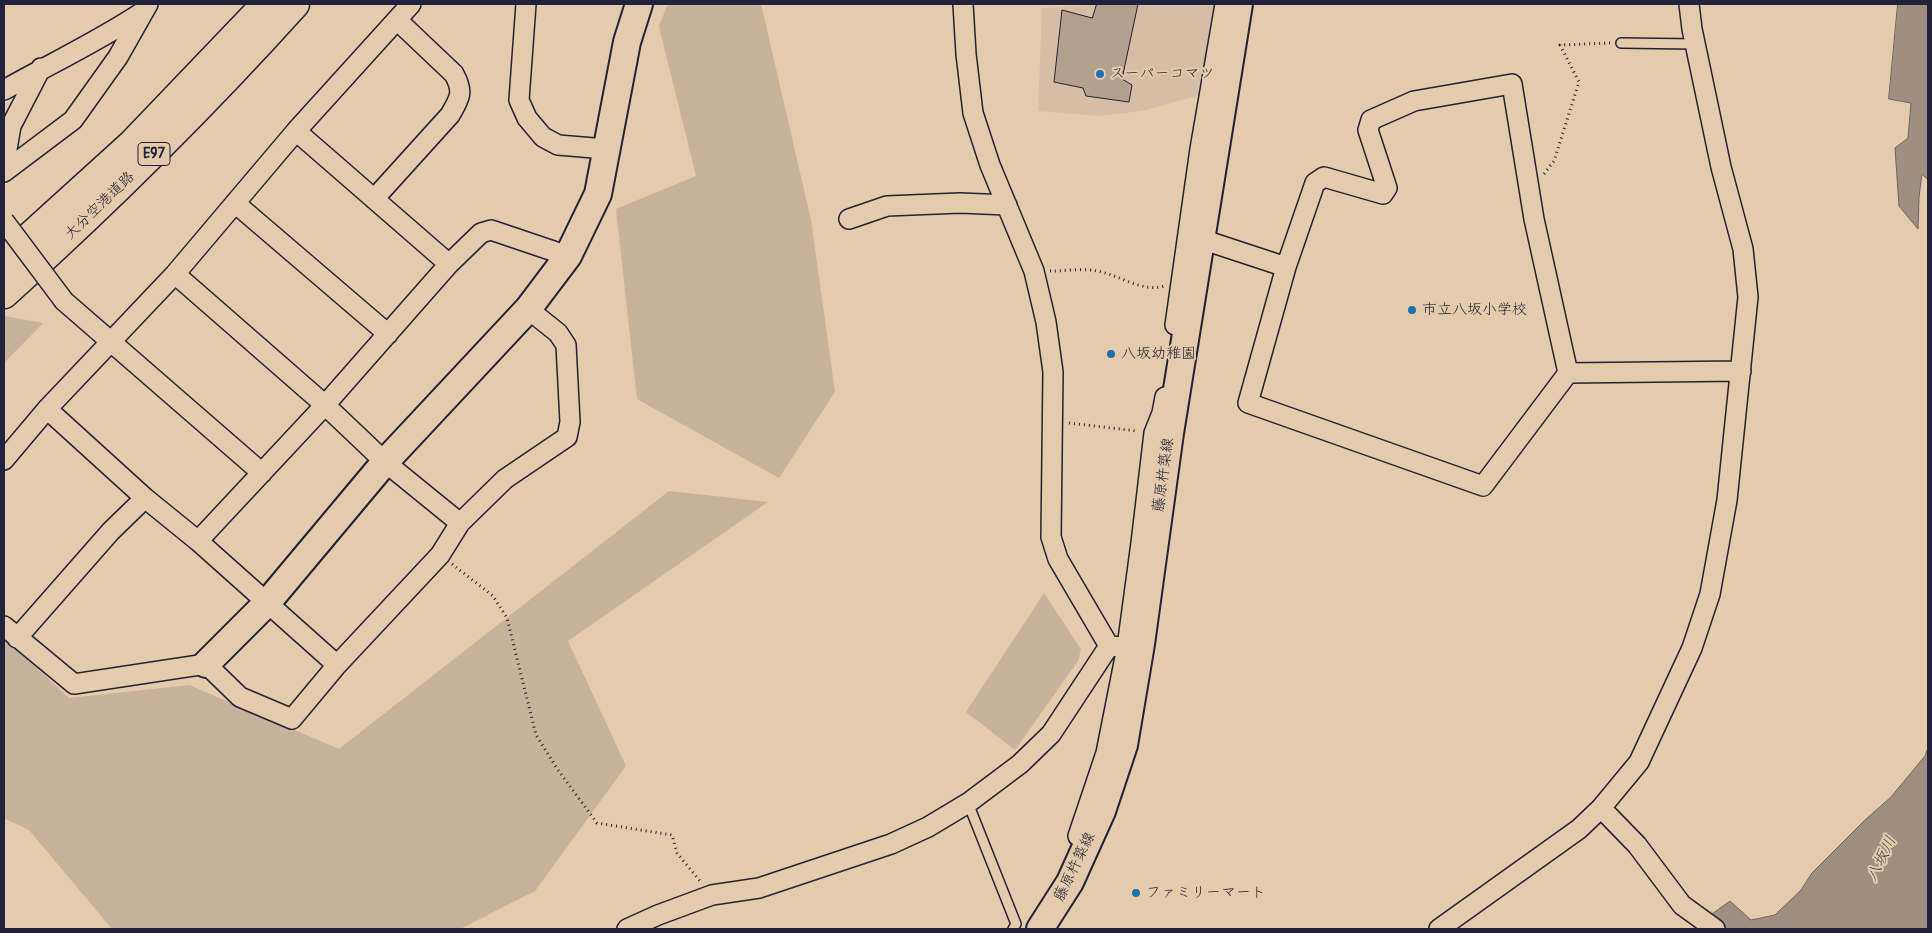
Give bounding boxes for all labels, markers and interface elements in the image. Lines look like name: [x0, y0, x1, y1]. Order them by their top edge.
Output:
place label: スーパーコマツ: [1110, 65, 1214, 83]
marker: スーパーコマツ: [1094, 68, 1106, 80]
road number: E97: [138, 142, 170, 166]
street label: 大分空港道路: [61, 168, 139, 244]
place label: 市立八坂小学校: [1422, 301, 1527, 319]
marker: 市立八坂小学校: [1406, 304, 1418, 316]
place label: 八坂幼稚園: [1121, 345, 1196, 363]
marker: 八坂幼稚園: [1105, 348, 1117, 360]
street label: 藤原杵築線: [1150, 437, 1178, 513]
street label: 藤原杵築線: [1050, 829, 1100, 905]
water label: 八坂川: [1863, 833, 1901, 885]
place label: ファミリーマート: [1146, 884, 1266, 902]
marker: ファミリーマート: [1130, 887, 1142, 899]

